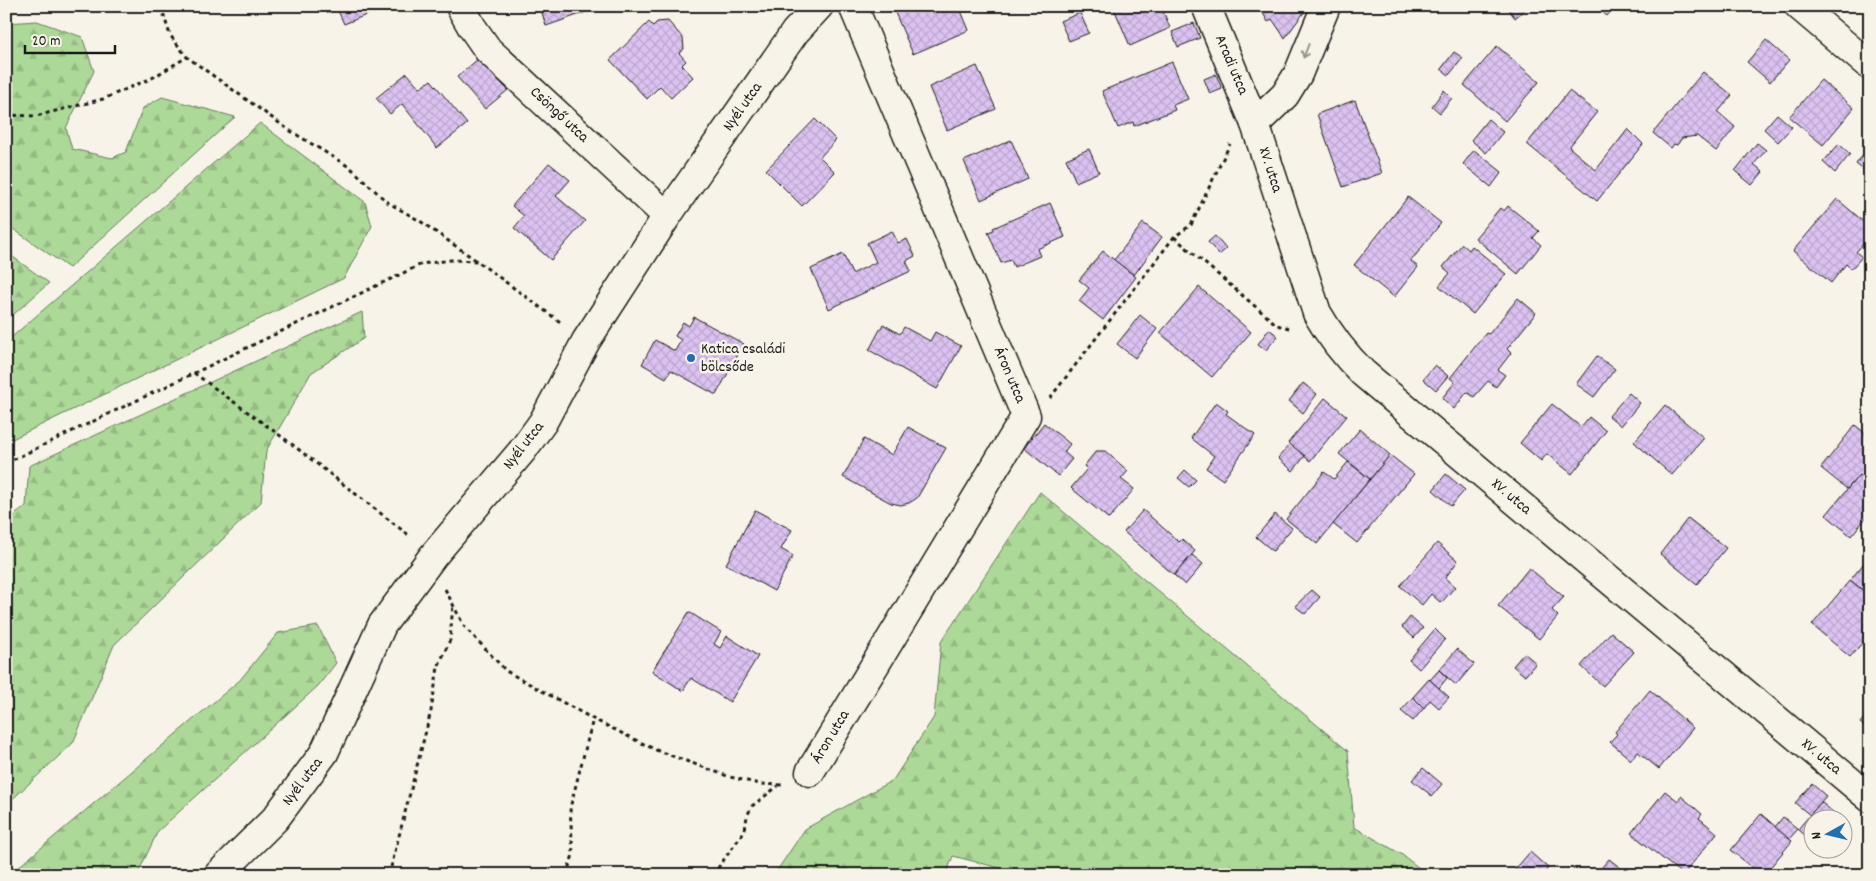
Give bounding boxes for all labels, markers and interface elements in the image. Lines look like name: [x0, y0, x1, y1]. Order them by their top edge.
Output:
scale bar: [25, 22, 115, 54]
text: 20 m: [32, 31, 60, 53]
street label: Aradi utca: [1208, 32, 1254, 99]
one-way arrow: [1301, 43, 1311, 58]
street label: Nyél utca: [718, 77, 769, 136]
street label: Csöngő utca: [524, 81, 594, 149]
street label: XV. utca: [1252, 144, 1288, 196]
place label: Katica családi bölcsőde: [701, 338, 785, 379]
street label: Áron utca: [987, 343, 1031, 407]
marker: Katica családi bölcsőde: [685, 352, 697, 364]
street label: Nyél utca: [498, 417, 550, 475]
street label: XV. utca: [1486, 473, 1537, 521]
street label: Áron utca: [806, 705, 856, 768]
street label: XV. utca: [1796, 733, 1847, 781]
street label: Nyél utca: [277, 753, 329, 811]
north arrow: [1804, 808, 1854, 858]
text: N: [1807, 831, 1827, 840]

